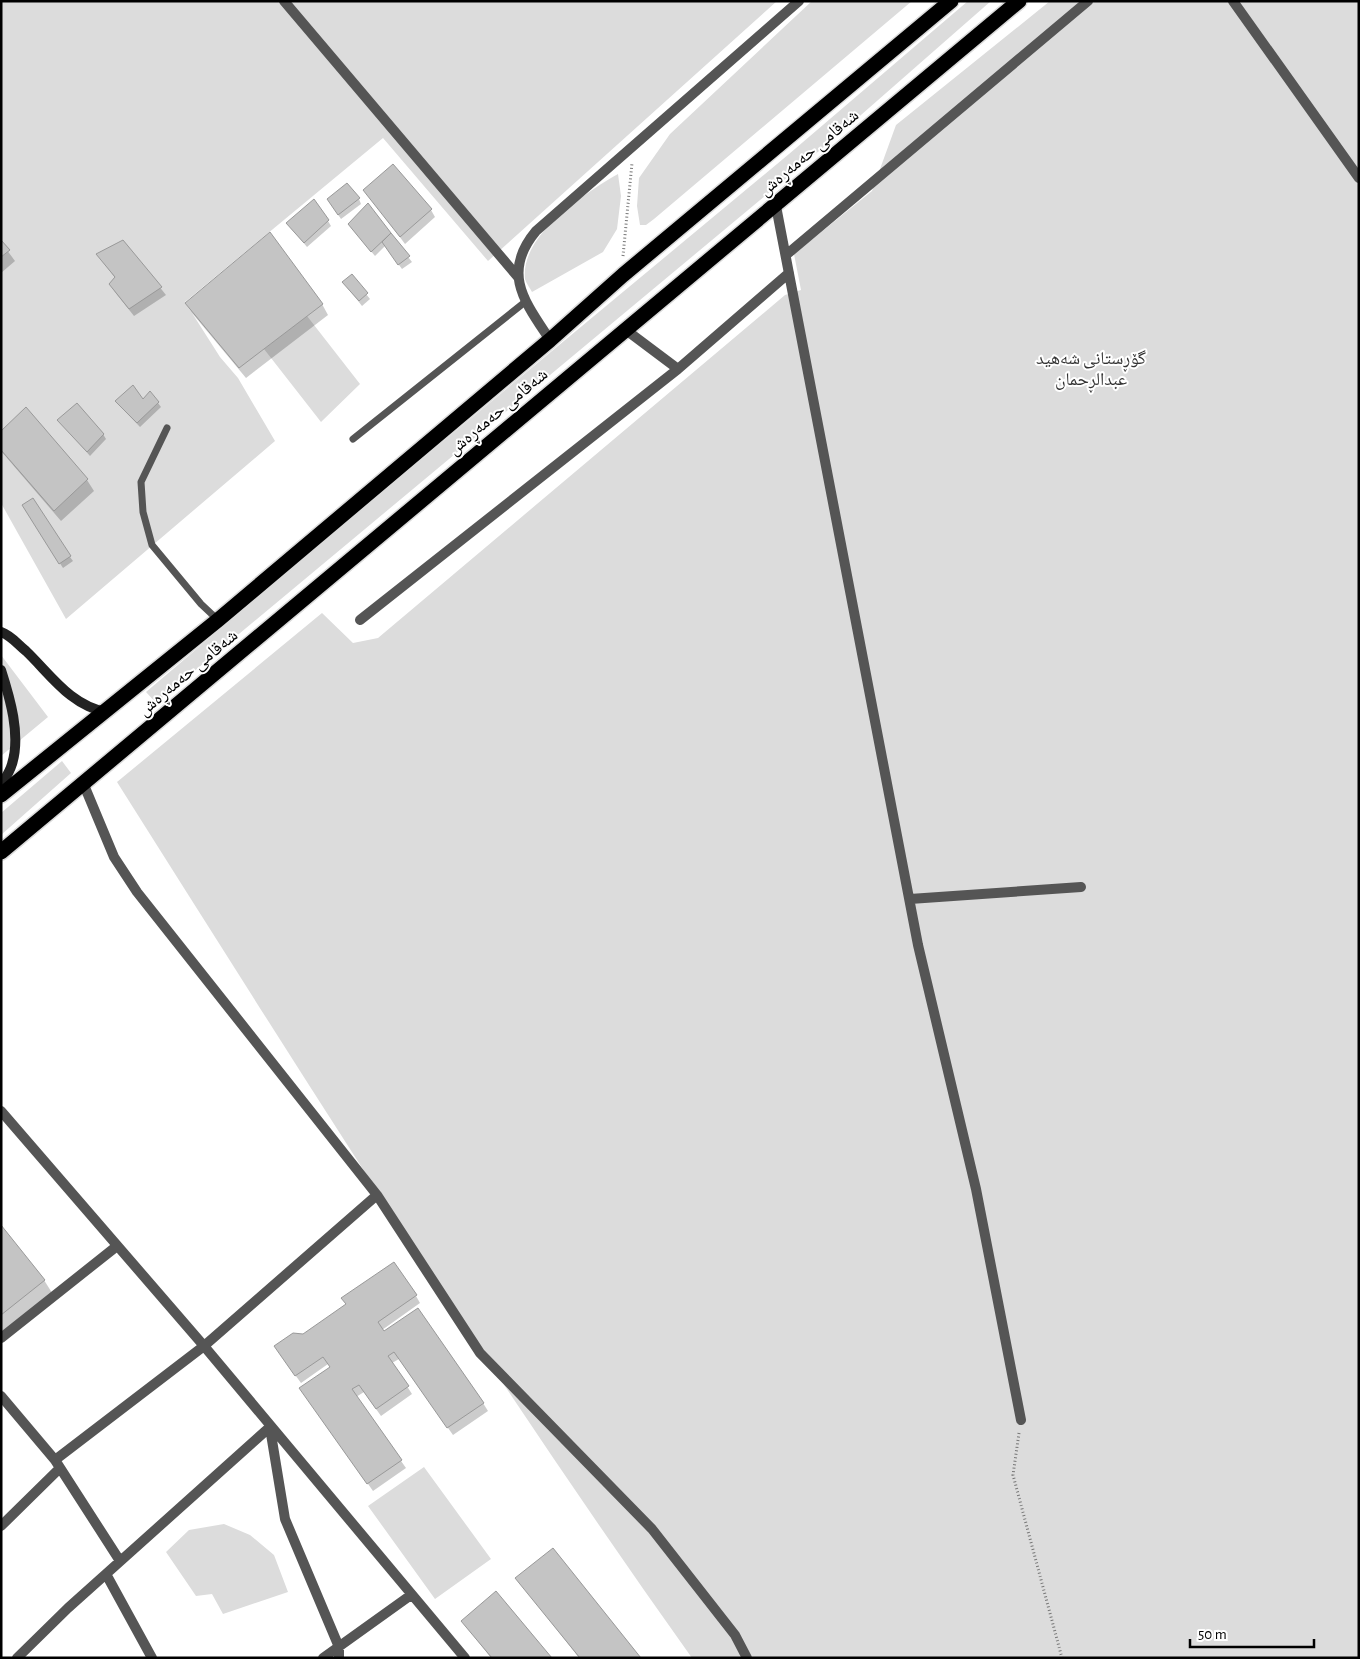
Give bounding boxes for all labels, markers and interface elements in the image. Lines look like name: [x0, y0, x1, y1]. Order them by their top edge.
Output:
street label: شەقامی حەمەڕەش: [756, 106, 865, 203]
park label: گۆڕستانی شەهید عبدالڕحمان: [1036, 350, 1147, 393]
street label: شەقامی حەمەڕەش: [445, 365, 554, 462]
street label: شەقامی حەمەڕەش: [135, 626, 244, 723]
scale bar: [1190, 1616, 1314, 1648]
text: 50 m: [1198, 1627, 1227, 1642]

